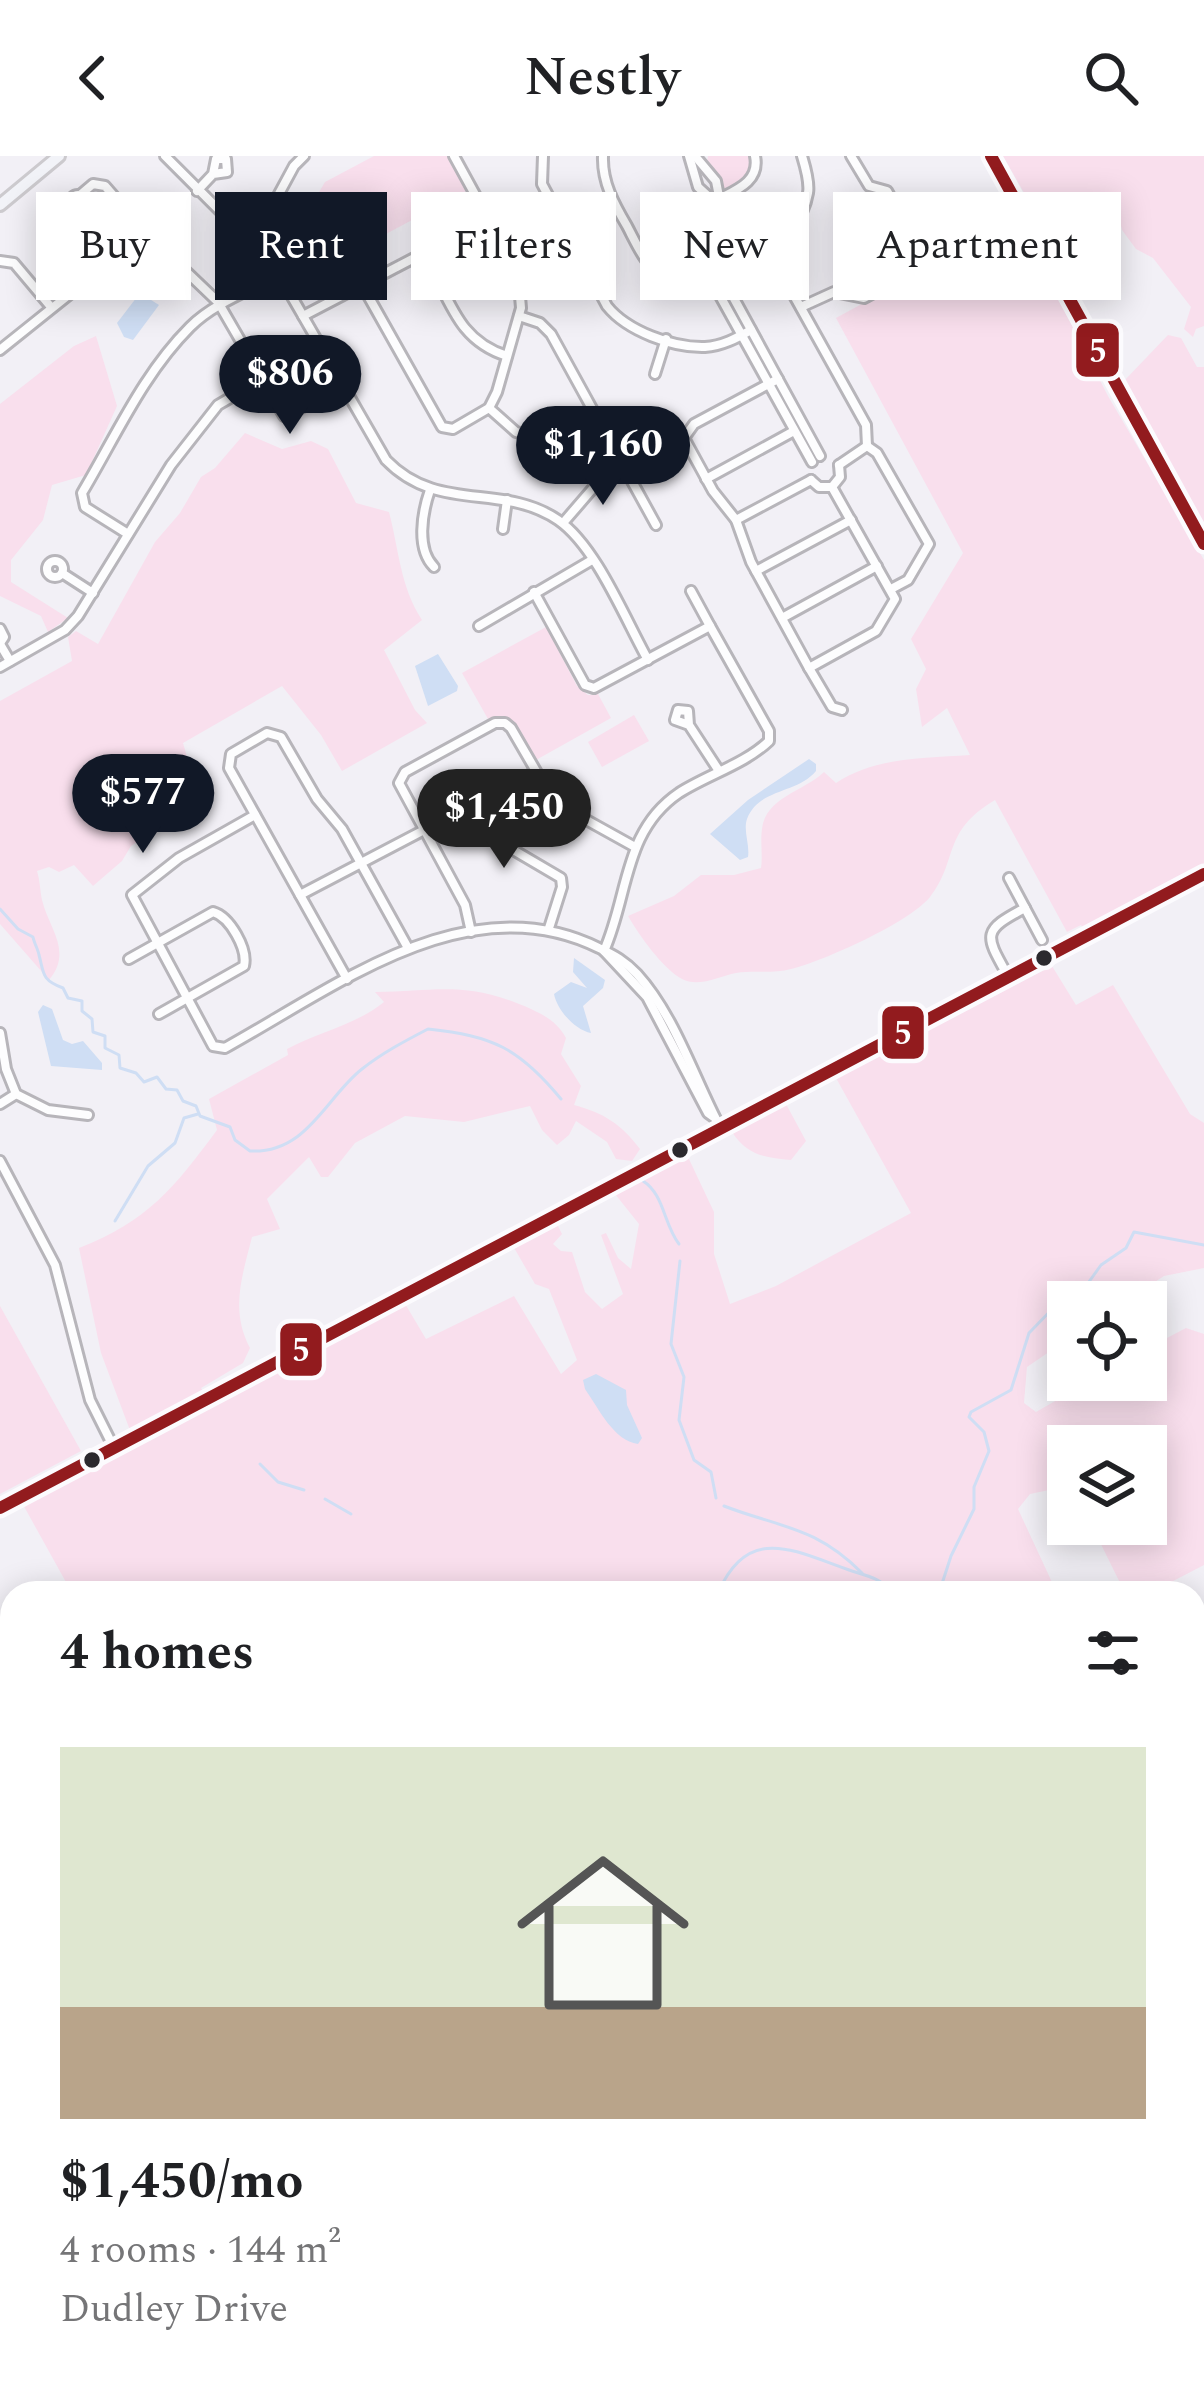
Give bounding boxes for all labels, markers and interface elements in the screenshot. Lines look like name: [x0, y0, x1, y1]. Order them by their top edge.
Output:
text: Nestly: [524, 37, 680, 119]
icon: back: [60, 45, 126, 111]
icon: search: [1078, 45, 1144, 111]
chip: Buy: [36, 192, 191, 300]
chip: Rent: [215, 192, 387, 300]
chip: Filters: [411, 192, 616, 300]
chip: New: [640, 192, 809, 300]
chip: Apartment: [833, 192, 1121, 300]
line badge: 5: [1074, 321, 1121, 379]
text: 5: [1089, 327, 1107, 377]
pin: $806: [219, 335, 361, 437]
text: $806: [246, 344, 334, 403]
pin: $1,160: [505, 406, 701, 508]
text: $1,160: [543, 415, 663, 474]
pin: $577: [72, 754, 214, 856]
text: $577: [99, 763, 187, 822]
pin: $1,450: [406, 769, 602, 871]
text: $1,450: [444, 778, 564, 837]
unlabelled marker: [1033, 947, 1055, 969]
line badge: 5: [880, 1004, 926, 1061]
text: 5: [894, 1009, 912, 1059]
unlabelled marker: [669, 1139, 691, 1161]
map controls: [1047, 1281, 1167, 1545]
button: locate: [1047, 1281, 1167, 1401]
line badge: 5: [278, 1321, 324, 1378]
text: 5: [292, 1326, 310, 1376]
button: layers: [1047, 1425, 1167, 1545]
unlabelled marker: [81, 1449, 103, 1471]
text: 4 homes: [60, 1614, 254, 1692]
icon: filters: [1080, 1620, 1146, 1686]
icon: home: [495, 1825, 711, 2041]
text: $1,450/mo: [60, 2143, 303, 2221]
text: 4 rooms · 144 m²: [60, 2221, 341, 2280]
text: Dudley Drive: [60, 2280, 288, 2339]

